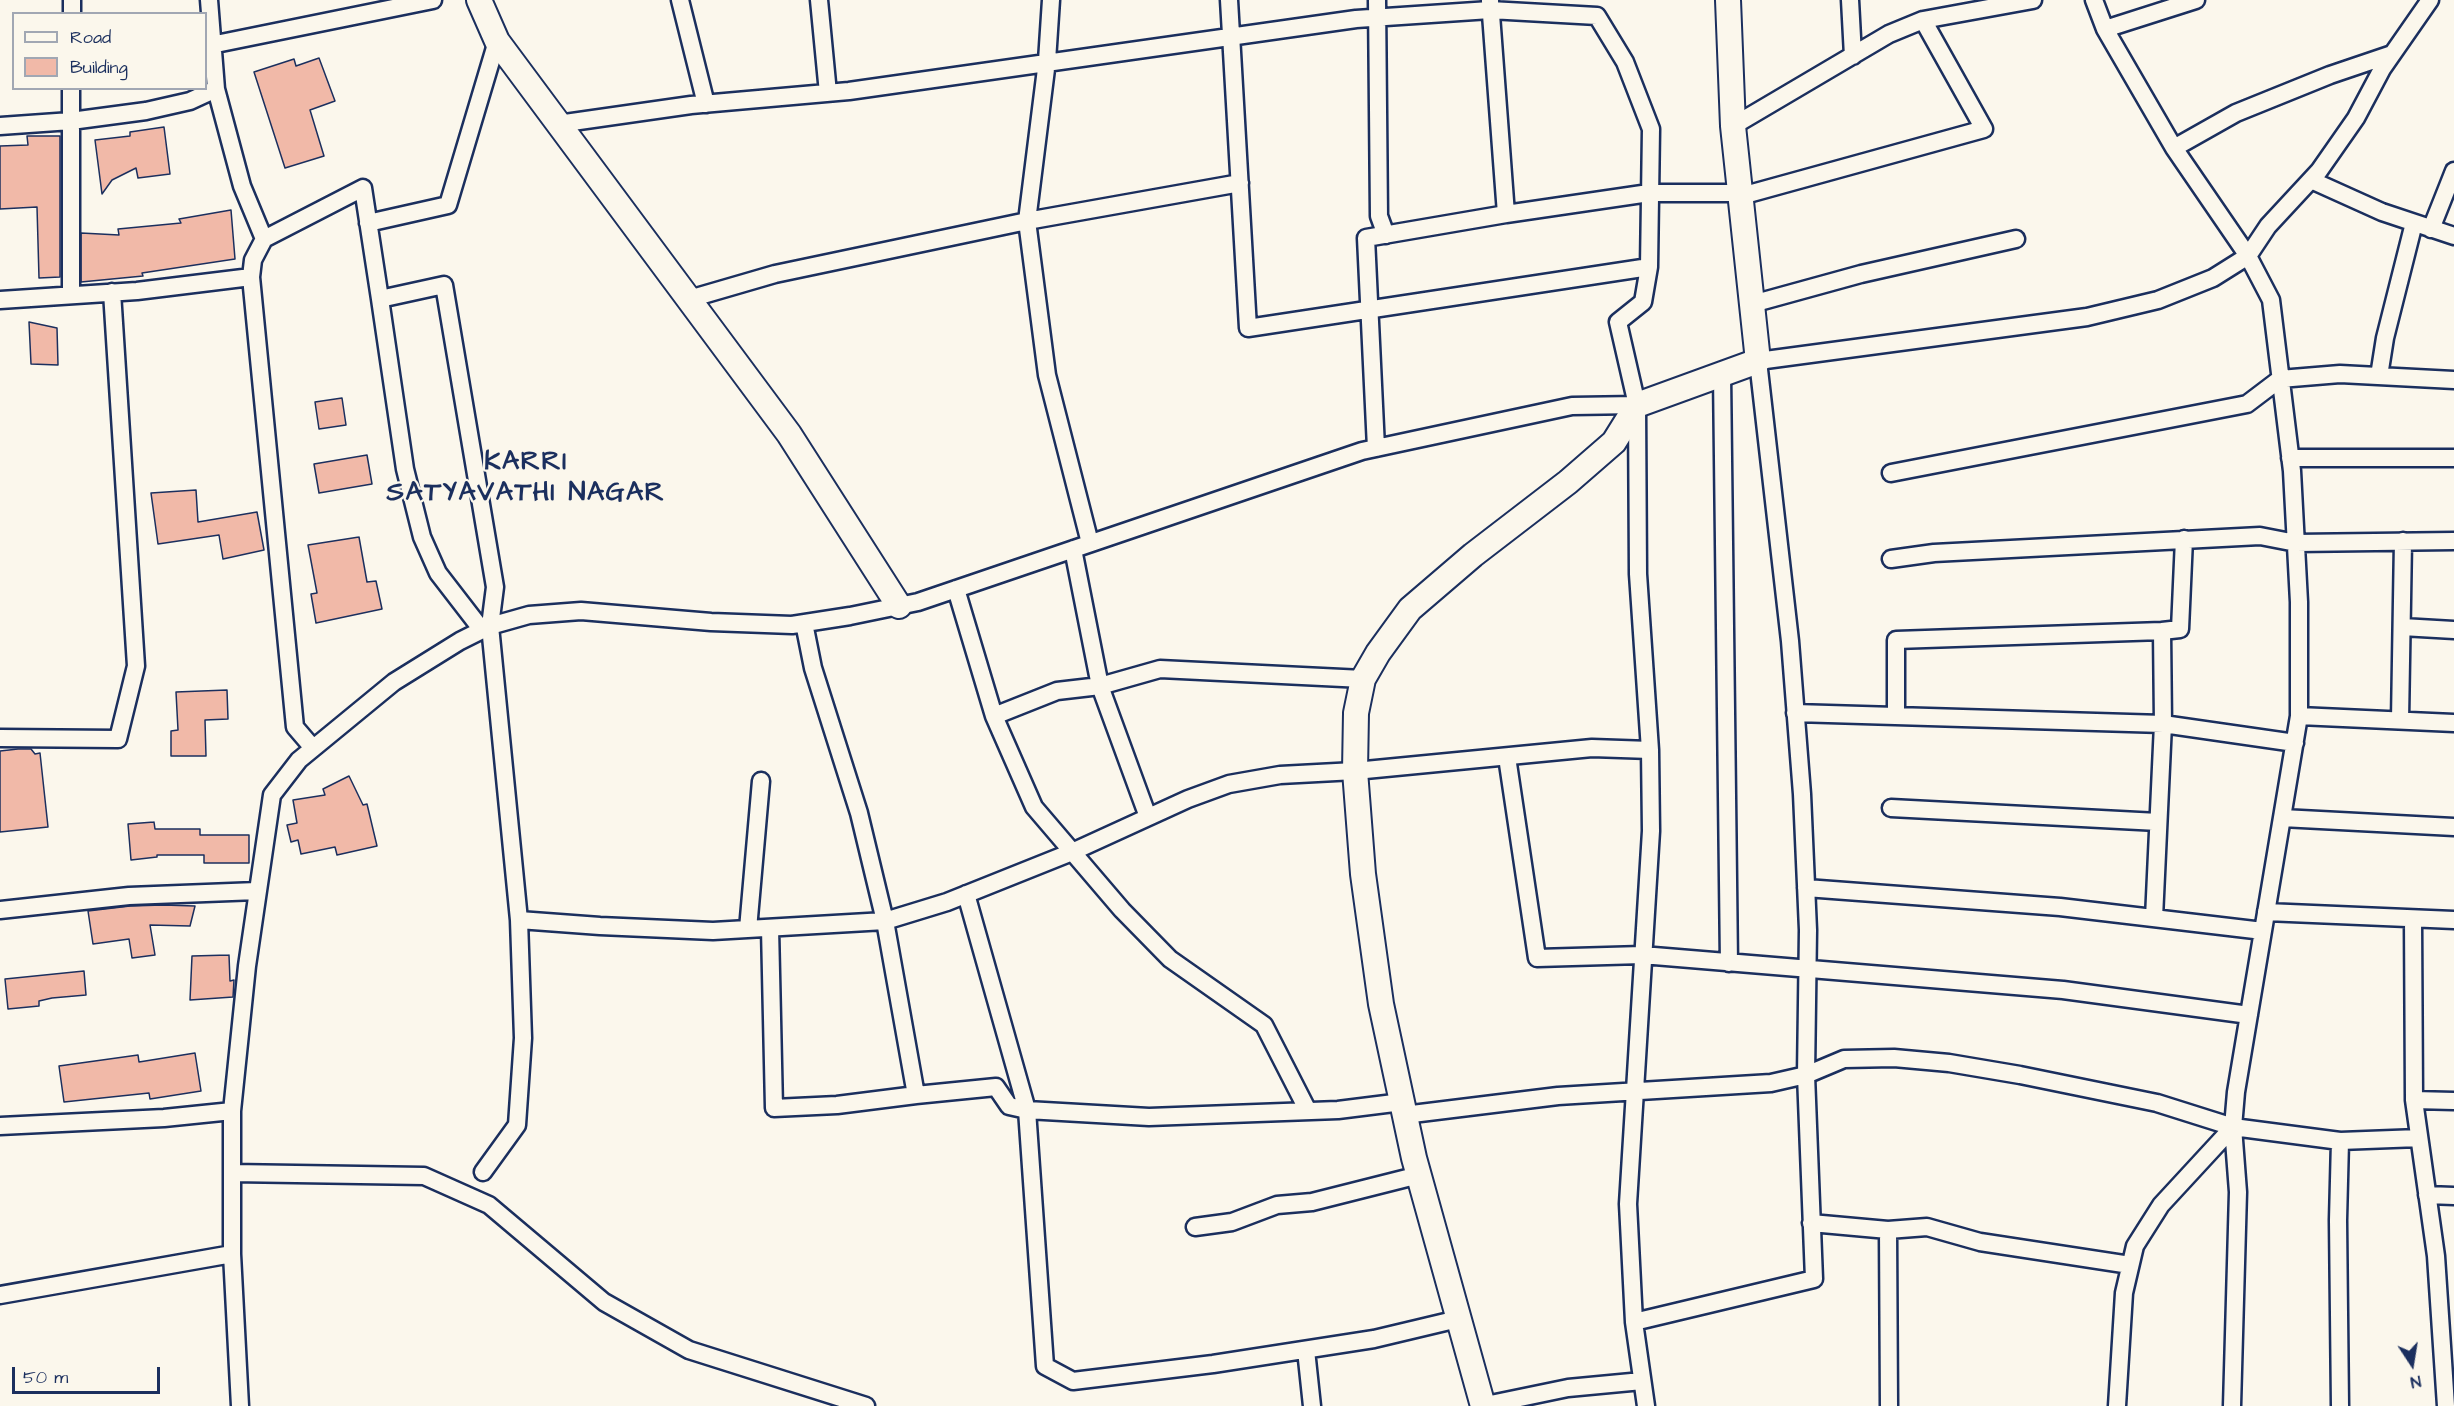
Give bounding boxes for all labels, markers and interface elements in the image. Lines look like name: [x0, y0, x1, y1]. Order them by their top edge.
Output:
legend: [12, 12, 207, 90]
text: Road: [70, 25, 111, 50]
text: Building: [70, 55, 128, 80]
district label: KARRI SATYAVATHI NAGAR: [387, 447, 665, 510]
north arrow: [2382, 1334, 2442, 1394]
scale bar: [15, 1355, 164, 1393]
text: 50 m: [23, 1365, 68, 1390]
text: N: [2409, 1370, 2423, 1393]

